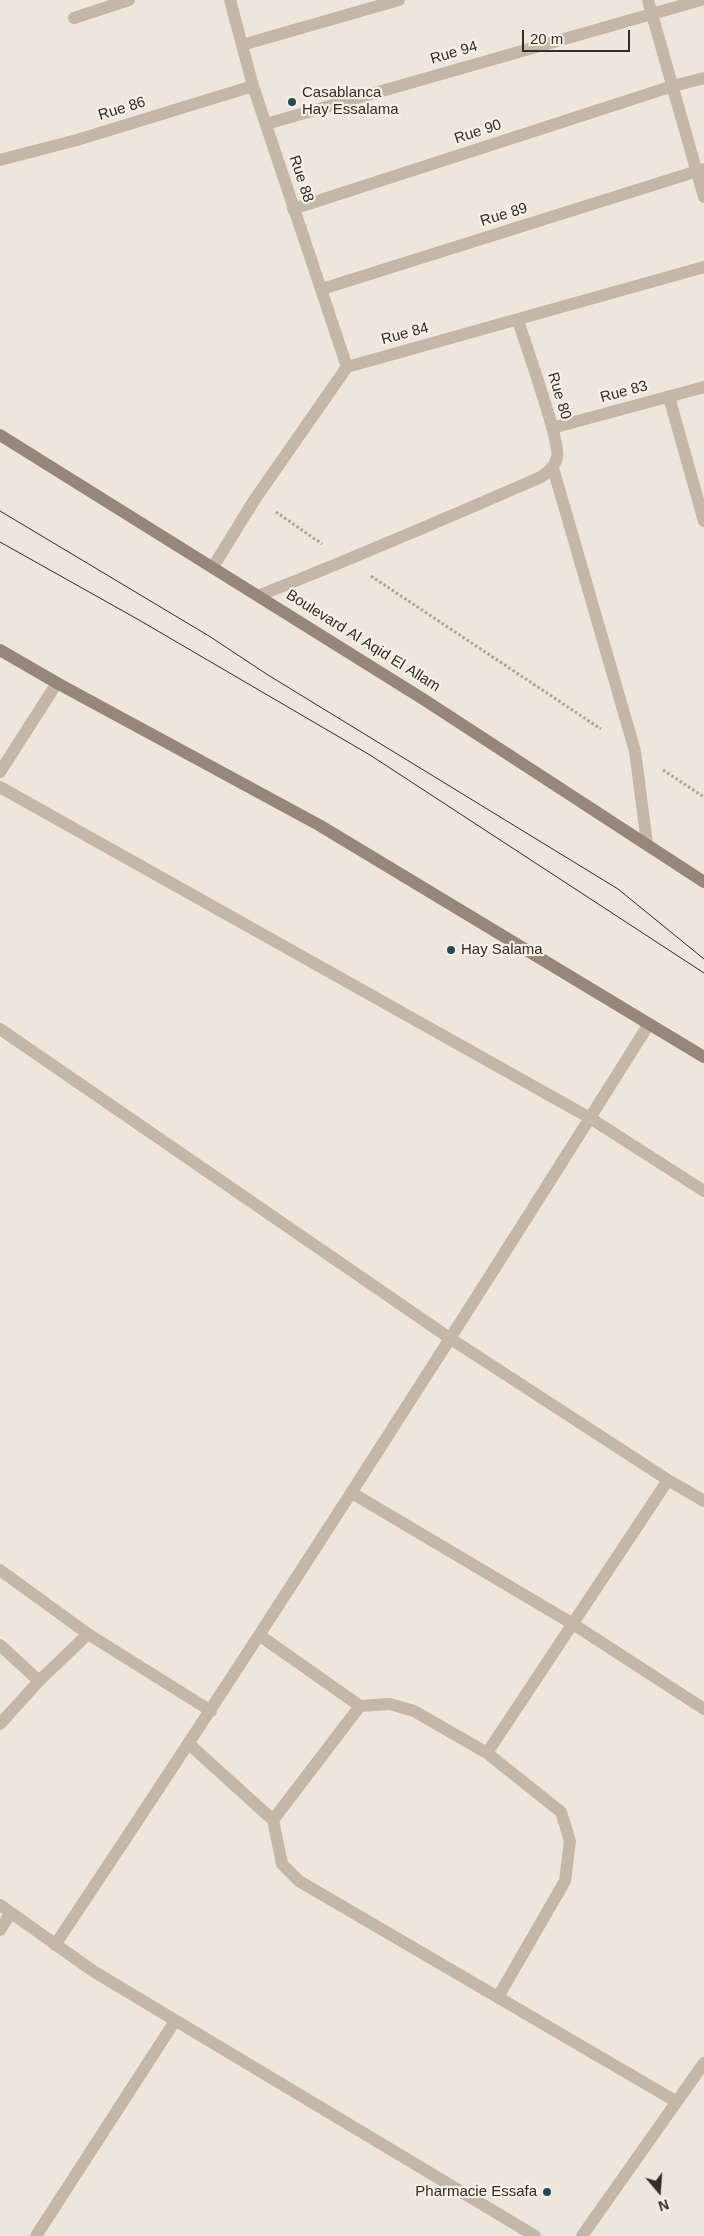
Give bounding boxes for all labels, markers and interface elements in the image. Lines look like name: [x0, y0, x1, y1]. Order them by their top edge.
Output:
scale bar: [524, 20, 632, 52]
text: 20 m: [530, 30, 563, 47]
street label: Rue 94: [428, 38, 480, 68]
place label: Casablanca Hay Essalama: [302, 84, 399, 119]
street label: Rue 86: [96, 93, 148, 125]
marker: Casablanca Hay Essalama: [286, 96, 298, 108]
street label: Rue 90: [452, 116, 504, 148]
street label: Rue 88: [285, 153, 317, 205]
street label: Rue 89: [478, 199, 530, 231]
street label: Rue 84: [379, 319, 431, 349]
street label: Rue 80: [543, 370, 575, 422]
street label: Rue 83: [598, 377, 650, 407]
street label: Boulevard Al Aqid El Allam: [283, 586, 443, 696]
place label: Hay Salama: [461, 941, 543, 959]
marker: Hay Salama: [445, 944, 457, 956]
north arrow: [634, 2166, 684, 2216]
place label: Pharmacie Essafa: [415, 2183, 537, 2201]
marker: Pharmacie Essafa: [541, 2186, 553, 2198]
text: N: [656, 2196, 671, 2214]

